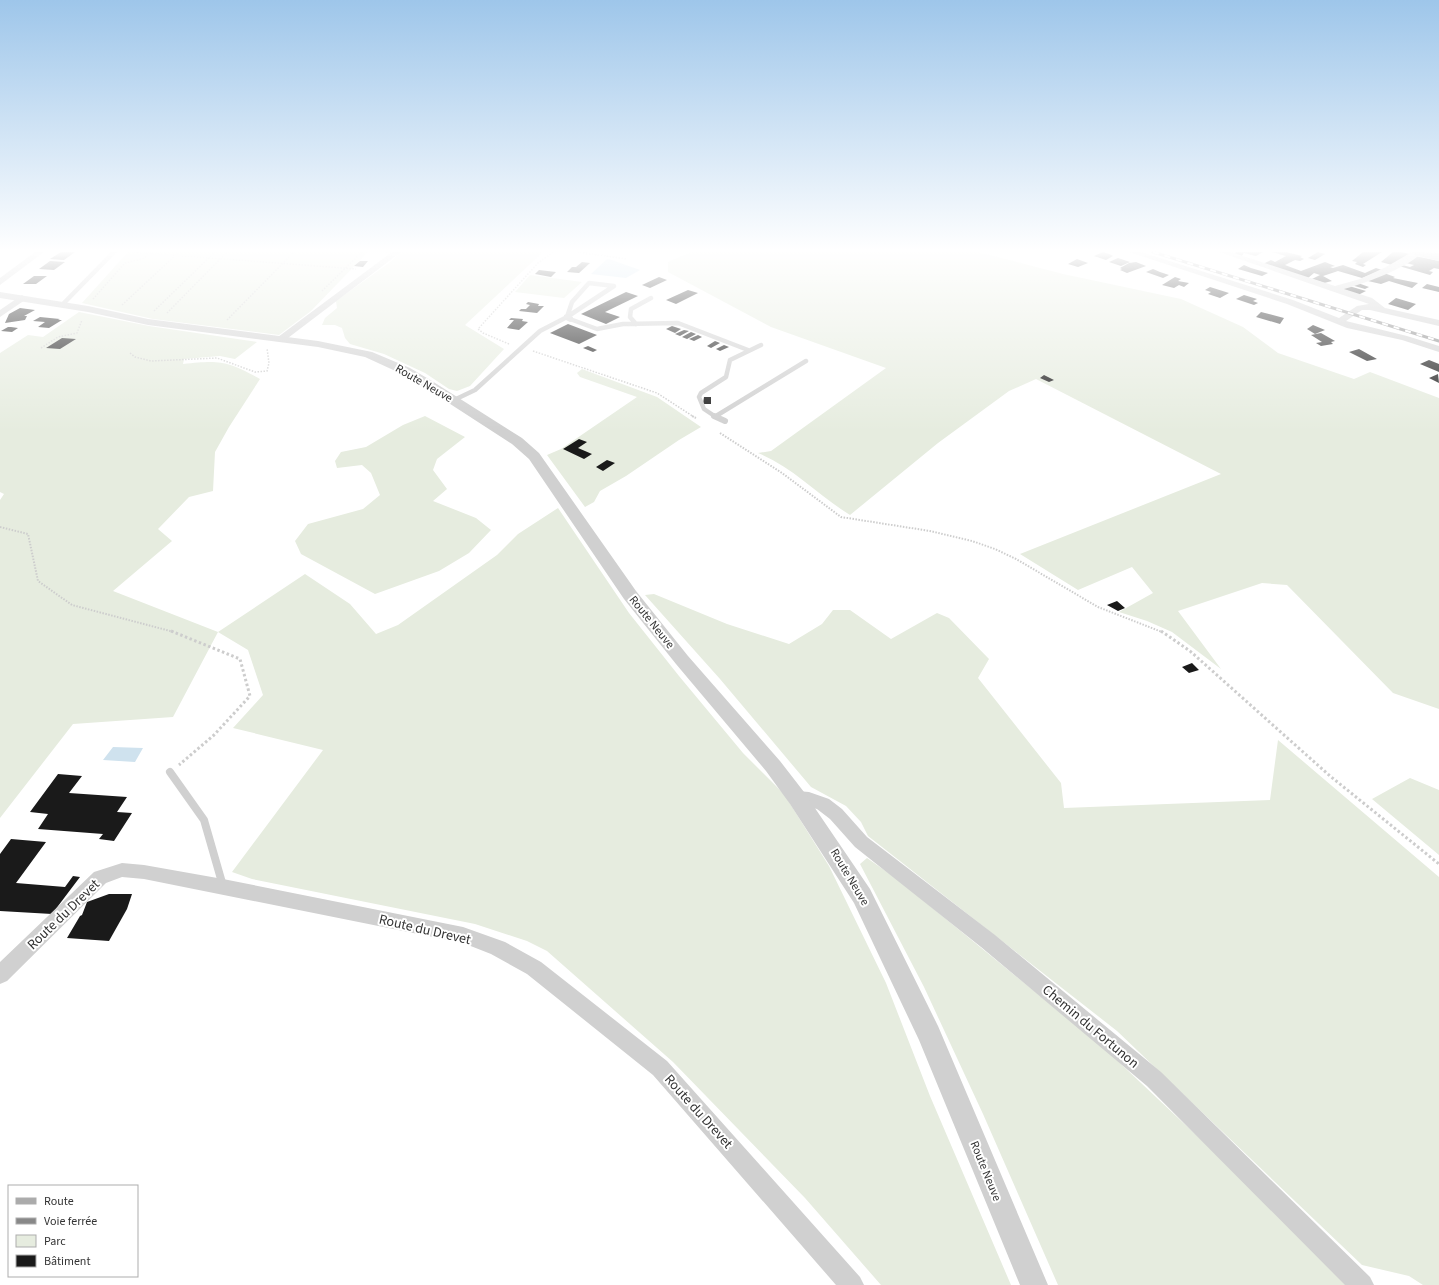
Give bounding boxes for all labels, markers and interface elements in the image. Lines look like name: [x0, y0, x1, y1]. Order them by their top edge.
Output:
street label: Route Neuve: [392, 360, 456, 407]
street label: Route Neuve: [625, 592, 678, 652]
street label: Route Neuve: [826, 846, 873, 909]
street label: Route du Drevet: [23, 875, 105, 955]
street label: Route du Drevet: [377, 910, 473, 950]
street label: Chemin du Fortunon: [1038, 980, 1143, 1073]
street label: Route du Drevet: [659, 1070, 737, 1153]
street label: Route Neuve: [966, 1138, 1005, 1204]
legend: [8, 1185, 138, 1277]
text: Route: [44, 1193, 74, 1210]
text: Voie ferrée: [44, 1213, 97, 1230]
text: Parc: [44, 1233, 66, 1250]
text: Bâtiment: [44, 1253, 90, 1270]

